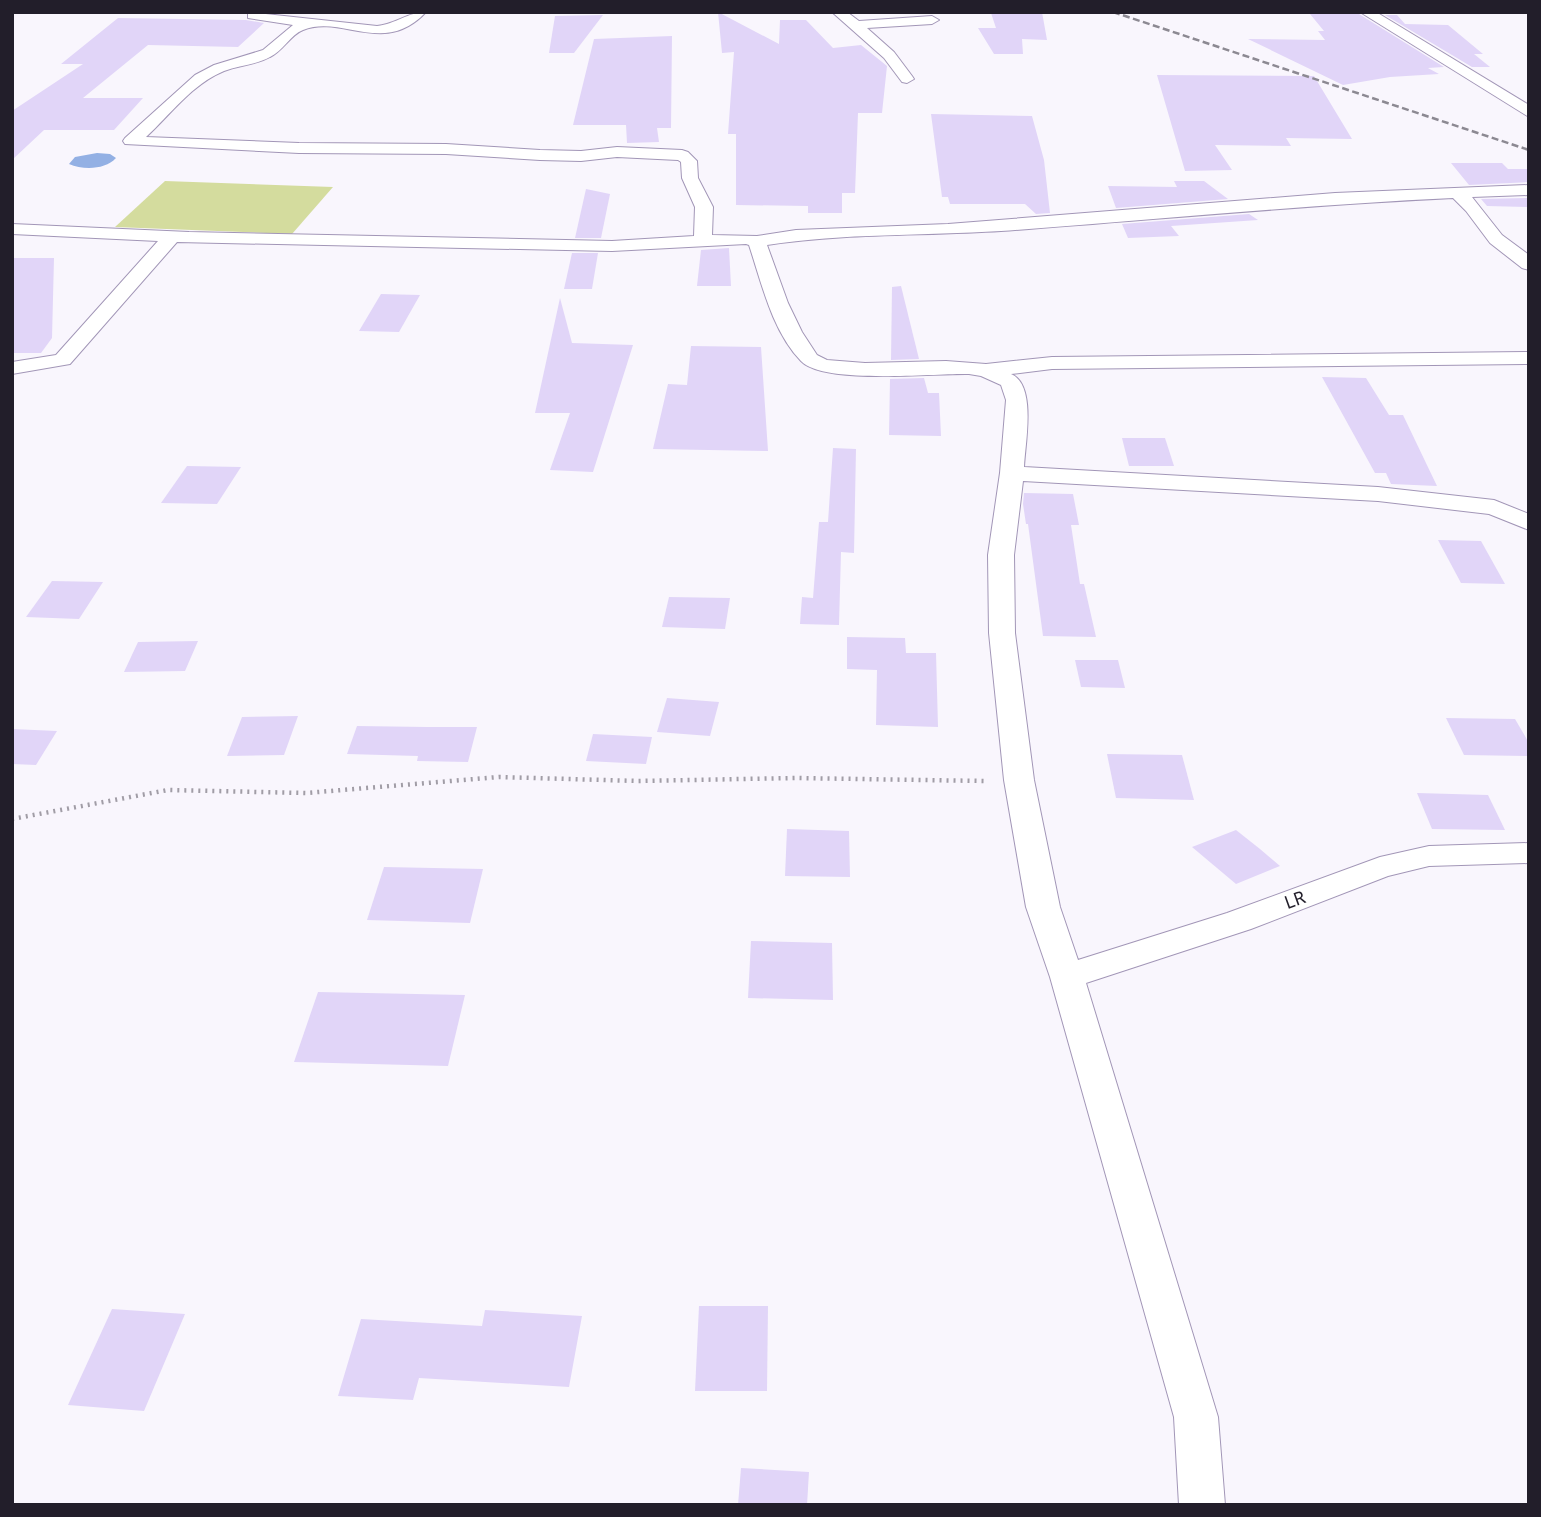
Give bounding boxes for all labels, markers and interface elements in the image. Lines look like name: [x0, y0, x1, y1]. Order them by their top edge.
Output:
street label: LR: [1281, 884, 1308, 914]

